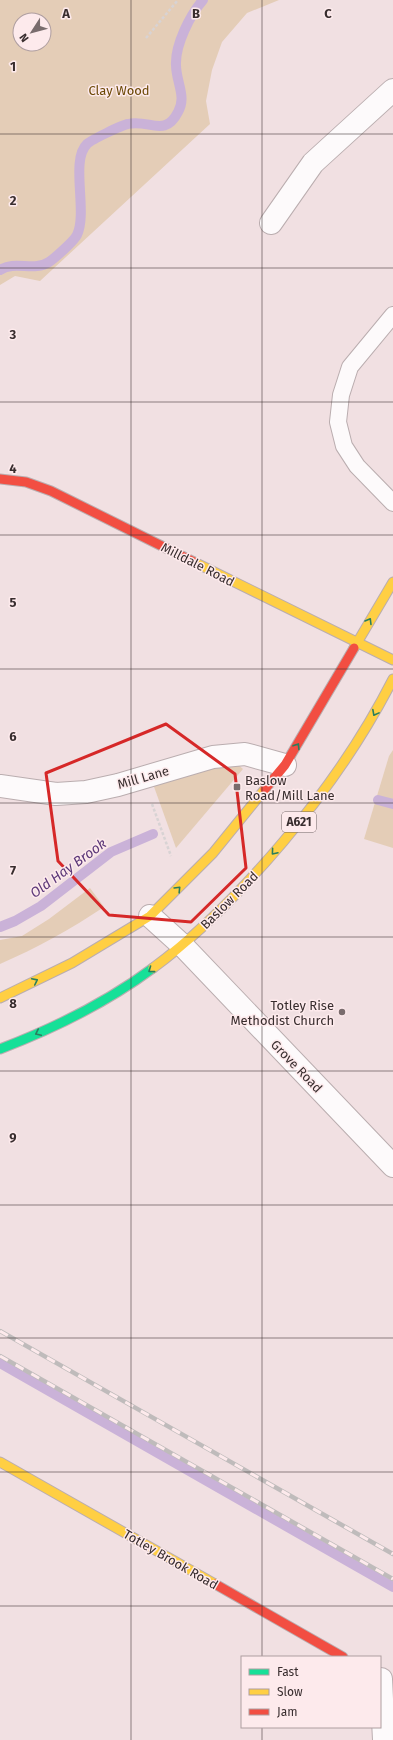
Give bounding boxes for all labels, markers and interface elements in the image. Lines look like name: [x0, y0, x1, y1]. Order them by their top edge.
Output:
text: A: [61, 6, 70, 21]
text: B: [192, 6, 200, 21]
text: C: [324, 6, 332, 21]
north arrow: [12, 12, 52, 52]
text: N: [17, 31, 32, 44]
text: 1: [10, 59, 16, 74]
park label: Clay Wood: [88, 83, 150, 98]
text: 2: [10, 193, 17, 208]
text: 3: [9, 327, 17, 342]
text: 4: [9, 461, 17, 476]
street label: Milldale Road: [159, 540, 237, 589]
text: 5: [10, 595, 17, 610]
one-way arrow: [364, 618, 371, 625]
one-way arrow: [372, 709, 379, 716]
text: 6: [9, 729, 17, 744]
one-way arrow: [292, 743, 299, 750]
street label: Mill Lane: [116, 763, 171, 792]
place label: Baslow Road/Mill Lane: [245, 773, 335, 803]
marker: Baslow Road/Mill Lane: [232, 782, 242, 792]
road number: A621: [282, 812, 316, 832]
water label: Old Hay Brook: [27, 835, 110, 902]
one-way arrow: [272, 848, 279, 855]
text: 7: [10, 863, 16, 878]
street label: Baslow Road: [198, 869, 261, 932]
one-way arrow: [173, 886, 181, 894]
one-way arrow: [148, 965, 155, 973]
one-way arrow: [31, 978, 38, 986]
text: 8: [9, 996, 17, 1011]
place label: Totley Rise Methodist Church: [230, 998, 334, 1028]
marker: Totley Rise Methodist Church: [337, 1007, 347, 1017]
one-way arrow: [35, 1028, 43, 1036]
street label: Grove Road: [268, 1037, 325, 1096]
text: 9: [9, 1130, 17, 1145]
street label: Totley Brook Road: [121, 1526, 221, 1593]
legend: [241, 1656, 381, 1728]
text: Fast: [277, 1665, 299, 1679]
text: Slow: [277, 1685, 303, 1699]
text: Jam: [277, 1705, 297, 1719]

